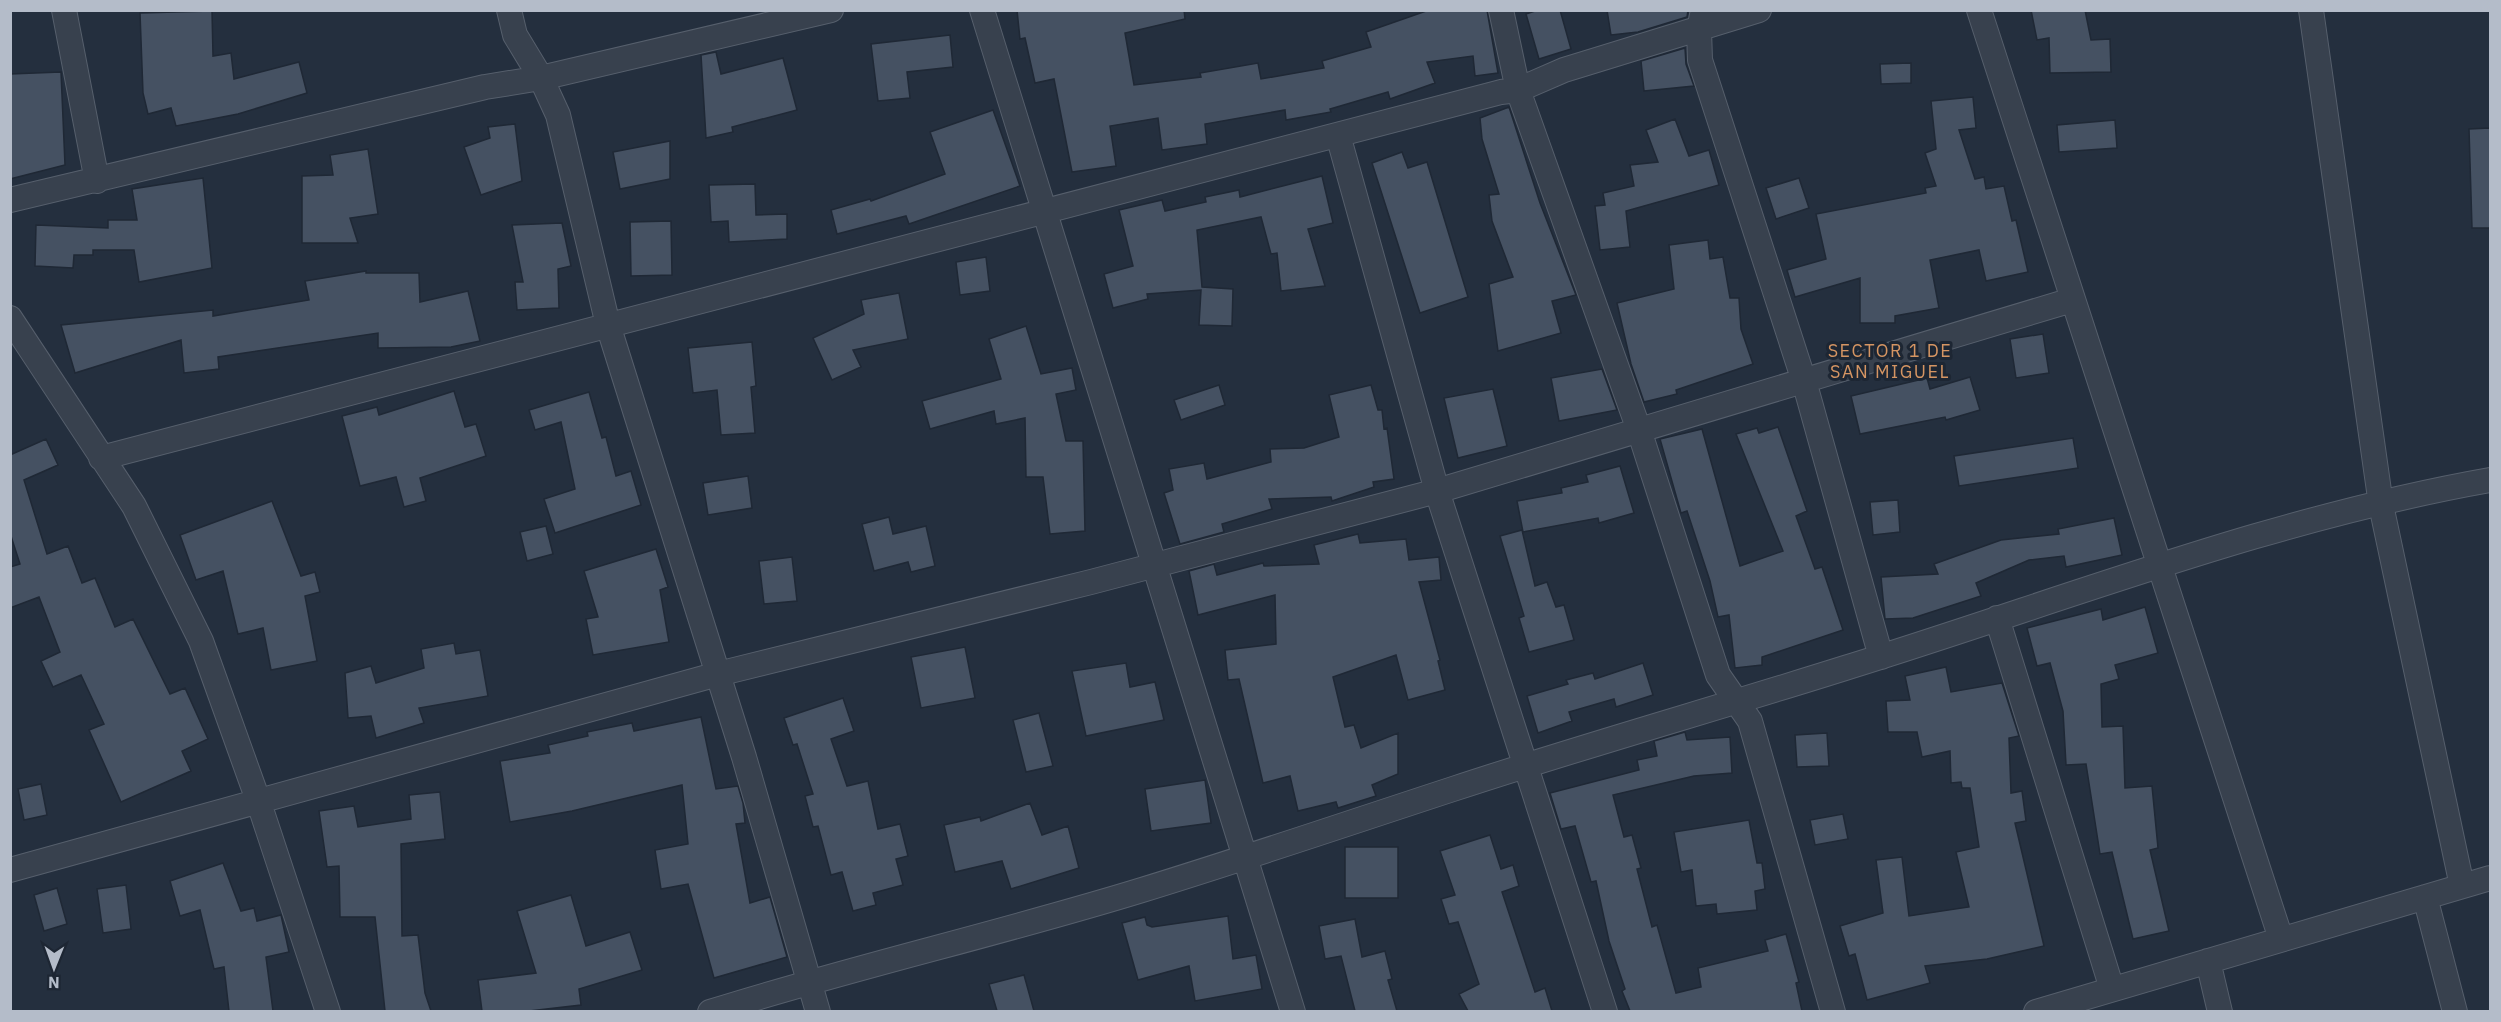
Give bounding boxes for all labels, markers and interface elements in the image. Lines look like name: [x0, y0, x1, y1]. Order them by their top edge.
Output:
district label: SECTOR 1 DE SAN MIGUEL: [1828, 339, 1952, 383]
north arrow: [24, 938, 84, 998]
text: N: [48, 973, 60, 993]

